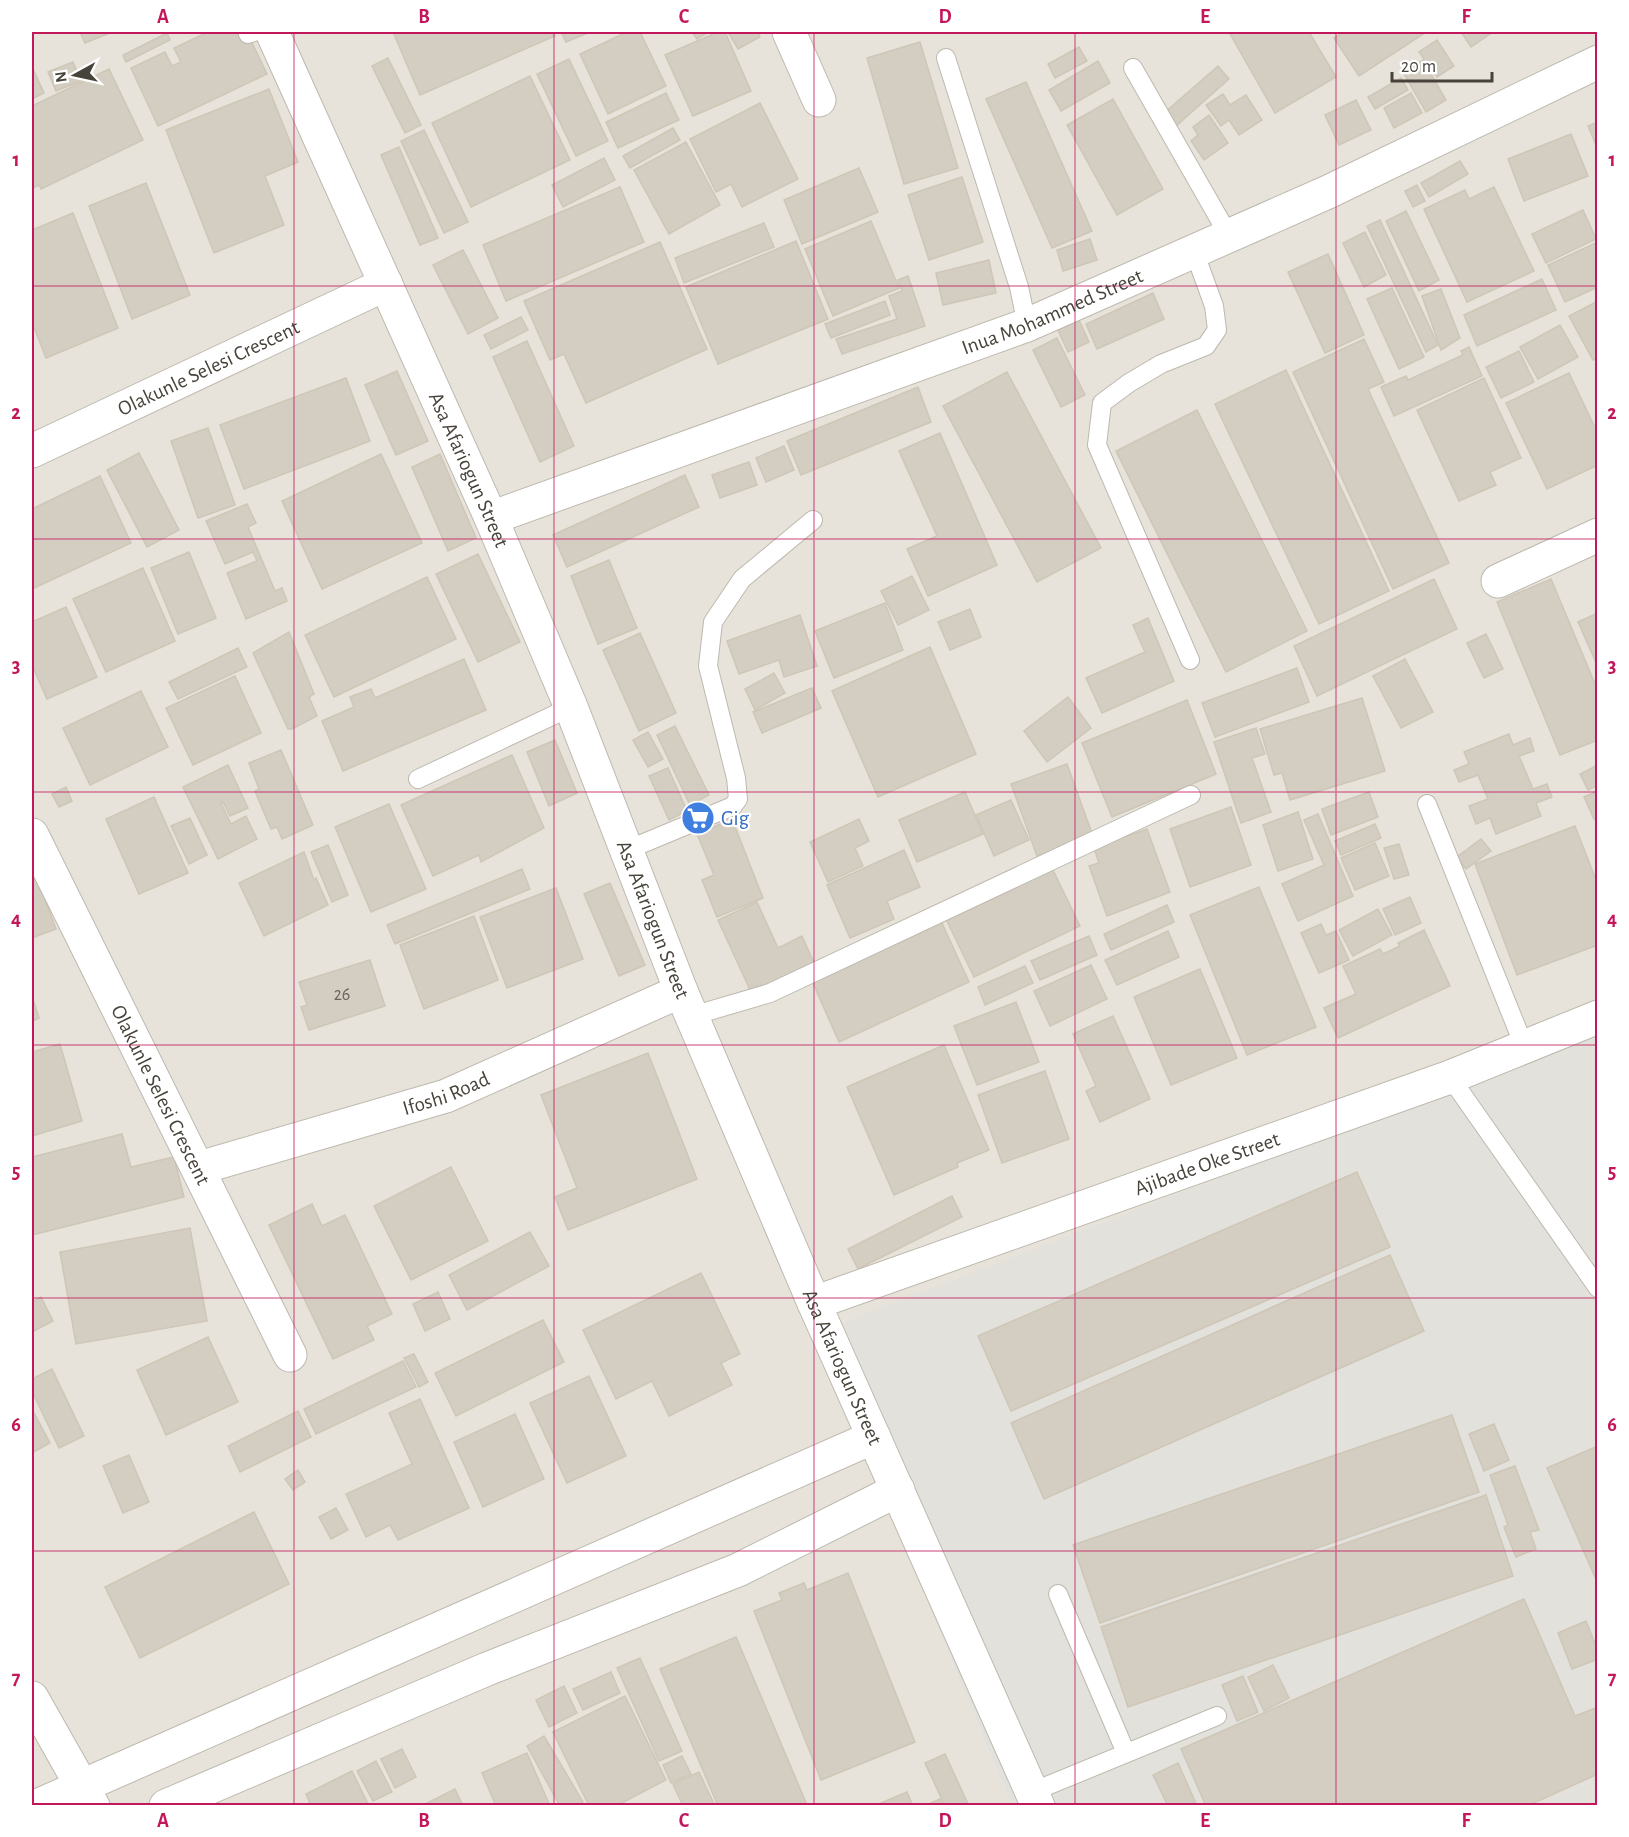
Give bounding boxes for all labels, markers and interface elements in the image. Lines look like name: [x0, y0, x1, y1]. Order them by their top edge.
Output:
text: A: [157, 7, 169, 27]
text: B: [418, 7, 430, 27]
text: C: [679, 7, 690, 27]
text: D: [938, 7, 952, 27]
text: E: [1200, 7, 1210, 27]
text: F: [1461, 7, 1471, 27]
north arrow: [45, 45, 105, 105]
scale bar: [1392, 45, 1492, 83]
text: 20 m: [1401, 58, 1436, 76]
text: N: [52, 70, 70, 84]
text: 1: [12, 150, 20, 170]
text: 1: [1608, 150, 1616, 170]
street label: Inua Mohammed Street: [959, 265, 1146, 359]
street label: Olakunle Selesi Crescent: [115, 316, 303, 420]
street label: Asa Afariogun Street: [425, 389, 512, 551]
text: 2: [11, 403, 21, 423]
text: 2: [1607, 403, 1617, 423]
text: 3: [12, 656, 20, 676]
text: 3: [1608, 656, 1616, 676]
supermarket icon: Gig: [680, 800, 716, 836]
place label: Gig: [721, 808, 750, 829]
street label: Asa Afariogun Street: [613, 838, 693, 1002]
text: 4: [11, 909, 21, 929]
text: 4: [1607, 909, 1617, 929]
house number: 26: [334, 986, 350, 1004]
street label: Olakunle Selesi Crescent: [107, 1002, 214, 1189]
street label: Ifoshi Road: [400, 1068, 493, 1119]
street label: Ajibade Oke Street: [1132, 1128, 1283, 1199]
text: 5: [12, 1162, 20, 1182]
text: 5: [1608, 1162, 1616, 1182]
street label: Asa Afariogun Street: [798, 1286, 886, 1448]
text: 6: [11, 1415, 21, 1435]
text: 6: [1607, 1415, 1617, 1435]
text: 7: [12, 1668, 21, 1688]
text: 7: [1608, 1668, 1617, 1688]
text: A: [157, 1811, 169, 1831]
text: B: [418, 1811, 430, 1831]
text: C: [679, 1811, 690, 1831]
text: D: [938, 1811, 952, 1831]
text: E: [1200, 1811, 1210, 1831]
text: F: [1461, 1811, 1471, 1831]

